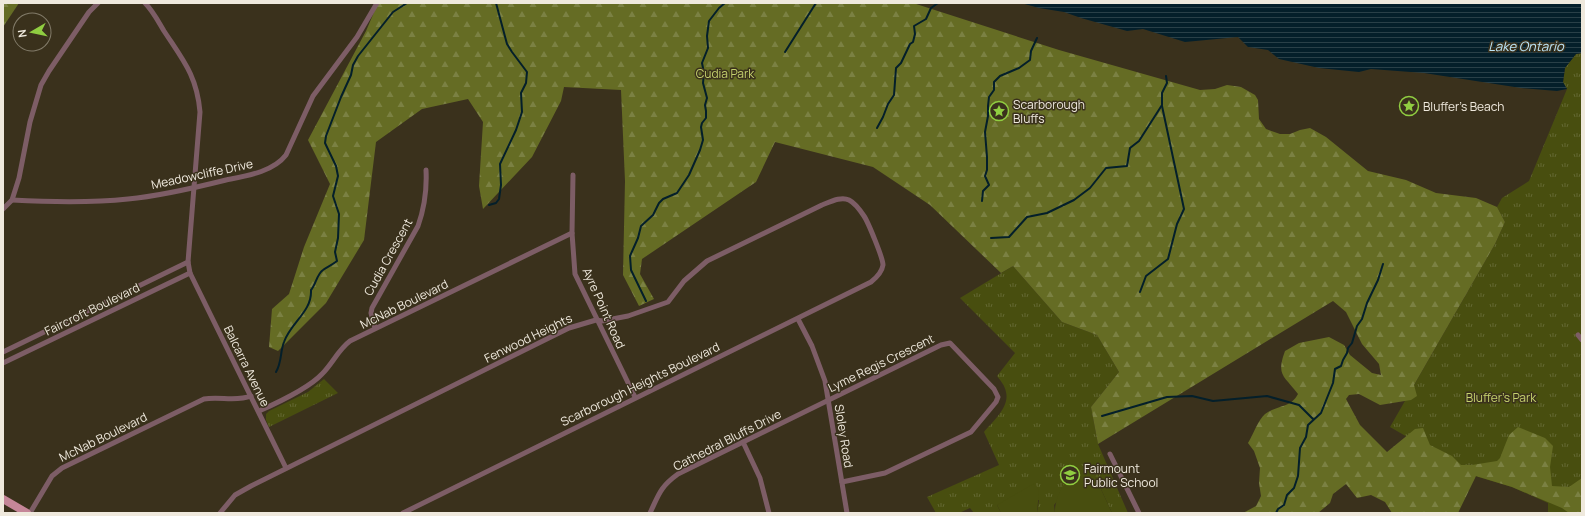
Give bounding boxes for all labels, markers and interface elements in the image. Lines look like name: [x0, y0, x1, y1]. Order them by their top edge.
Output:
north arrow: [12, 12, 52, 52]
text: N: [14, 28, 30, 39]
water label: Lake Ontario: [1488, 37, 1565, 55]
park label: Cudia Park: [696, 65, 755, 82]
place icon: Bluffer's Beach: [1398, 95, 1420, 117]
place label: Scarborough Bluffs: [1013, 96, 1085, 127]
place label: Bluffer's Beach: [1423, 98, 1504, 115]
place icon: Scarborough Bluffs: [988, 100, 1010, 122]
street label: Meadowcliffe Drive: [149, 155, 255, 193]
street label: Cudia Crescent: [360, 215, 416, 299]
street label: Ayre Point Road: [579, 265, 629, 351]
street label: McNab Boulevard: [357, 275, 451, 333]
street label: Faircroft Boulevard: [42, 279, 142, 339]
street label: Fenwood Heights: [481, 309, 575, 367]
street label: Balcarra Avenue: [220, 322, 274, 410]
street label: Lyme Regis Crescent: [825, 330, 937, 396]
street label: Scarborough Heights Boulevard: [558, 338, 722, 430]
park label: Bluffer's Park: [1466, 389, 1537, 406]
street label: Sloley Road: [831, 403, 857, 469]
street label: Cathedral Bluffs Drive: [670, 405, 784, 475]
street label: McNab Boulevard: [56, 408, 150, 466]
place label: Fairmount Public School: [1084, 460, 1158, 491]
school or university icon: Fairmount Public School: [1059, 464, 1081, 486]

